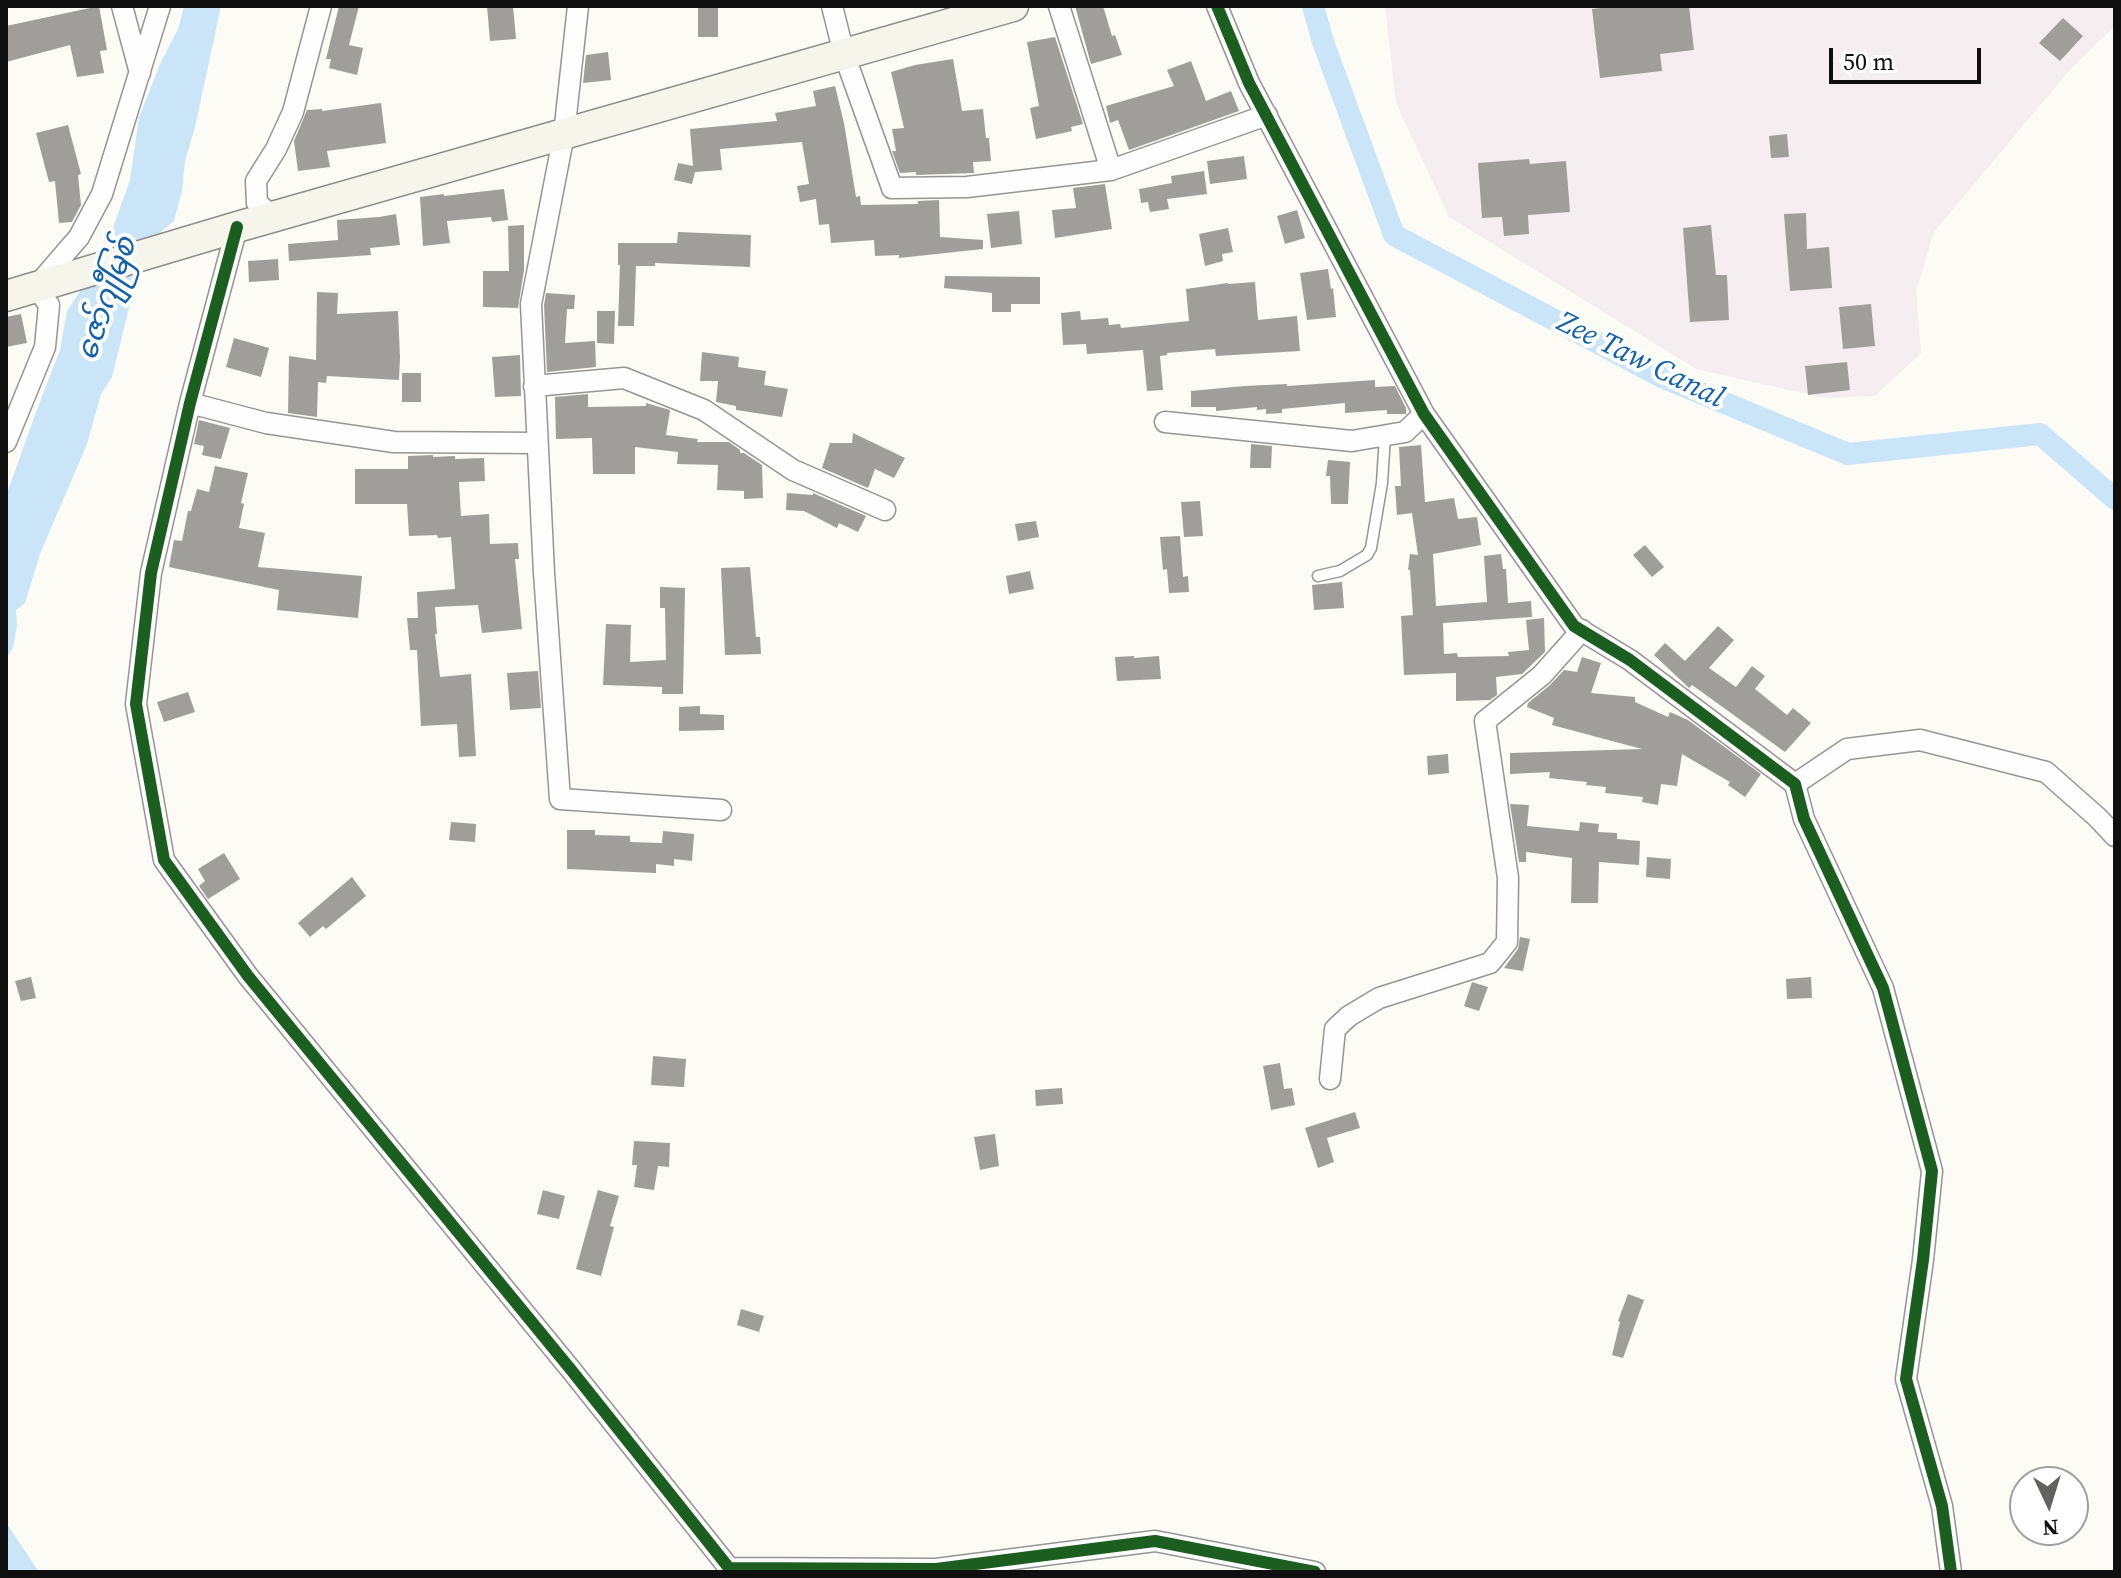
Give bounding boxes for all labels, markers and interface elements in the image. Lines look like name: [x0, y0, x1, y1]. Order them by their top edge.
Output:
scale bar: [1833, 32, 1985, 82]
text: 50 m: [1843, 45, 1894, 78]
water label: ဇော်ဂျီမြစ်: [70, 233, 146, 365]
water label: Zee Taw Canal: [1551, 305, 1729, 417]
north arrow: [2009, 1466, 2089, 1546]
text: N: [2041, 1512, 2060, 1543]

